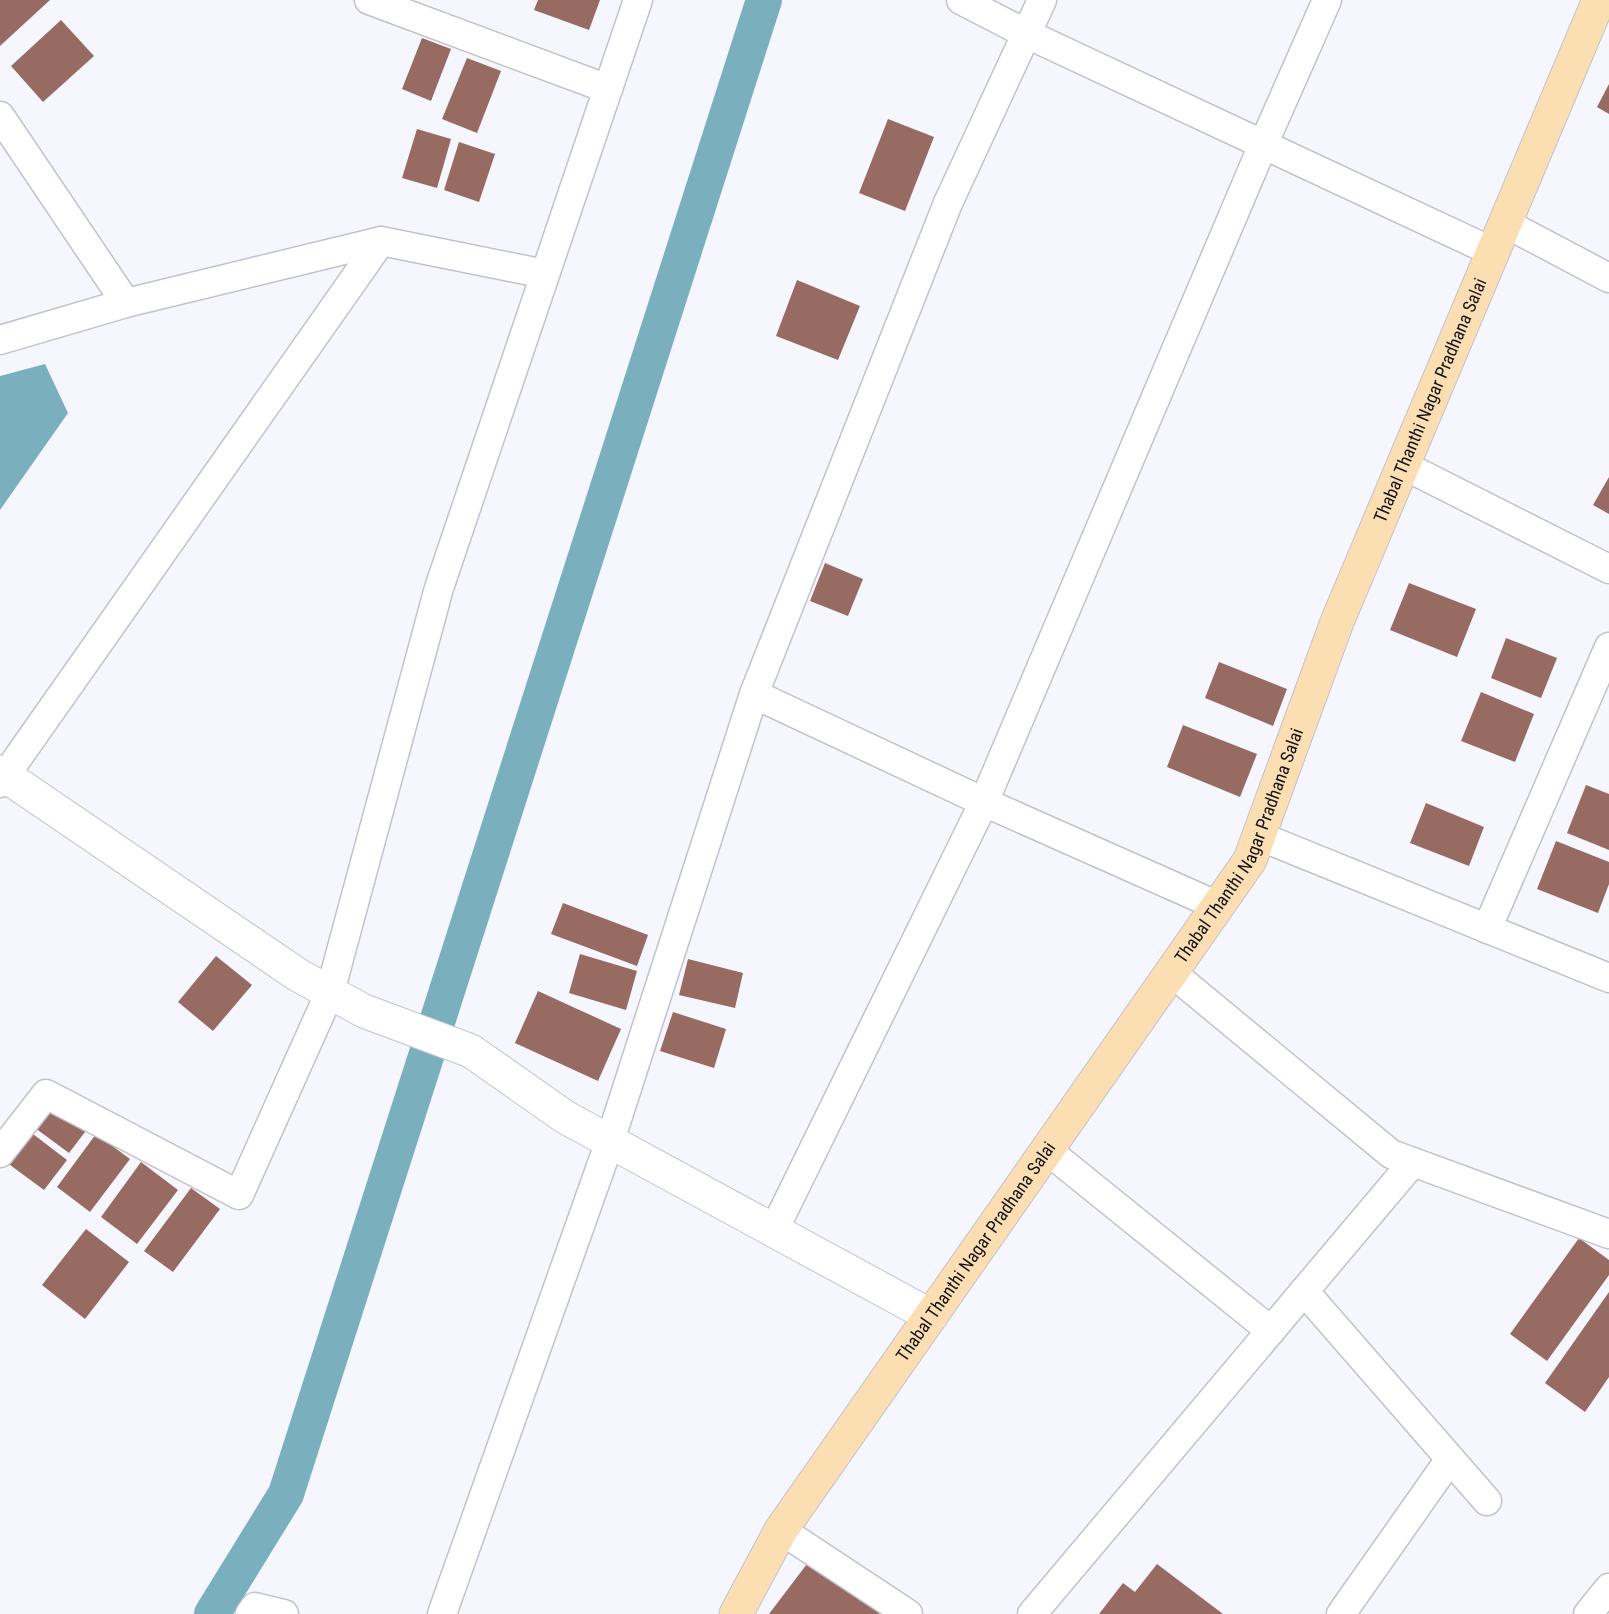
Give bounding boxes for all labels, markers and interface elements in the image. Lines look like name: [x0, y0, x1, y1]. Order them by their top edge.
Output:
street label: Thabal Thanthi Nagar Pradhana Salai: [1369, 275, 1491, 526]
street label: Thabal Thanthi Nagar Pradhana Salai: [1170, 725, 1307, 967]
street label: Thabal Thanthi Nagar Pradhana Salai: [891, 1138, 1059, 1365]

